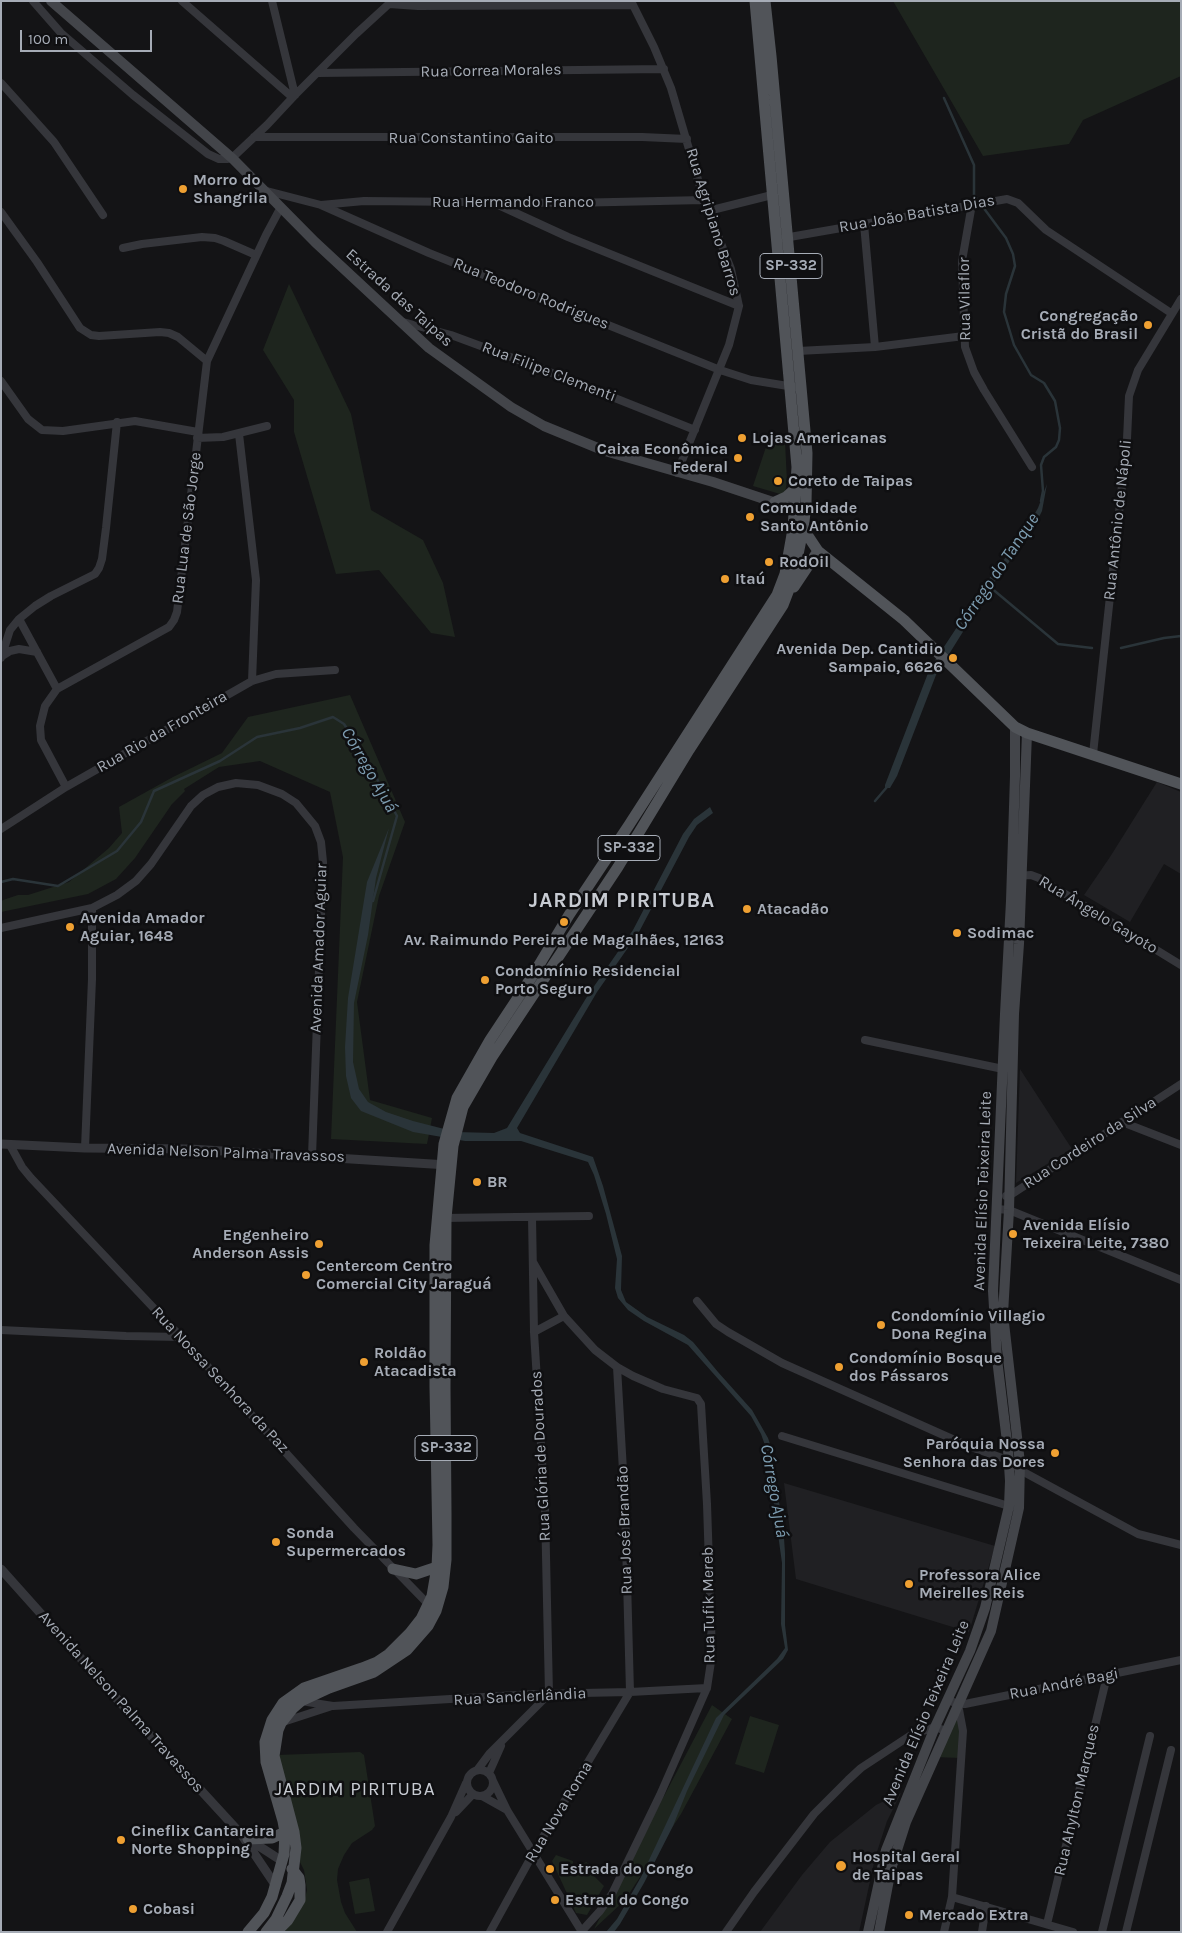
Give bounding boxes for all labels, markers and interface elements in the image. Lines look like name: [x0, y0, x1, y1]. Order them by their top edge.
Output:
scale bar: [22, 20, 155, 52]
text: 100 m: [28, 30, 68, 48]
street label: Rua Correa Morales: [420, 60, 562, 82]
street label: Rua Constantino Gaito: [389, 128, 553, 148]
street label: Rua Agripiano Barros: [681, 146, 745, 298]
place label: Morro do Shangrila: [193, 170, 268, 208]
marker: Morro do Shangrila: [177, 183, 189, 195]
street label: Rua João Batista Dias: [838, 191, 996, 237]
street label: Rua Hermando Franco: [432, 192, 594, 212]
street label: Estrada das Taipas: [342, 245, 456, 351]
street label: Rua Teodoro Rodrigues: [450, 254, 612, 334]
road number: SP-332: [760, 254, 822, 278]
street label: Rua Vilaflor: [955, 257, 975, 341]
place label: Congregação Cristã do Brasil: [1021, 306, 1138, 344]
marker: Congregação Cristã do Brasil: [1142, 319, 1154, 331]
street label: Rua Filipe Clementi: [479, 338, 619, 406]
place label: Lojas Americanas: [752, 428, 887, 448]
marker: Lojas Americanas: [736, 432, 748, 444]
place label: Caixa Econômica Federal: [597, 439, 728, 477]
street label: Rua Antônio de Nápoli: [1100, 439, 1136, 601]
street label: Rua Lua de São Jorge: [168, 451, 206, 605]
marker: Caixa Econômica Federal: [732, 452, 744, 464]
place label: Coreto de Taipas: [788, 471, 913, 491]
marker: Coreto de Taipas: [772, 475, 784, 487]
place label: Comunidade Santo Antônio: [760, 498, 869, 536]
water label: Córrego do Tanque: [950, 509, 1044, 635]
marker: Comunidade Santo Antônio: [744, 511, 756, 523]
place label: RodOil: [779, 552, 829, 572]
marker: RodOil: [763, 556, 775, 568]
place label: Itaú: [735, 569, 766, 589]
marker: Itaú: [719, 573, 731, 585]
place label: Avenida Dep. Cantidio Sampaio, 6626: [776, 639, 943, 677]
marker: Avenida Dep. Cantidio Sampaio, 6626: [947, 652, 959, 664]
street label: Rua Rio da Fronteira: [93, 687, 231, 777]
water label: Córrego Ajuá: [336, 724, 402, 816]
road number: SP-332: [598, 836, 660, 860]
street label: Avenida Amador Aguiar: [306, 863, 332, 1033]
street label: Rua Ângelo Gayoto: [1035, 872, 1161, 958]
district label: JARDIM PIRITUBA: [527, 888, 717, 914]
place label: Atacadão: [757, 899, 829, 919]
marker: Atacadão: [741, 903, 753, 915]
place label: Avenida Amador Aguiar, 1648: [80, 908, 205, 946]
marker: Av. Raimundo Pereira de Magalhães, 12163: [558, 916, 570, 928]
marker: Avenida Amador Aguiar, 1648: [64, 921, 76, 933]
place label: Sodimac: [967, 923, 1034, 943]
marker: Sodimac: [951, 927, 963, 939]
place label: Av. Raimundo Pereira de Magalhães, 12163: [404, 930, 724, 950]
place label: Condomínio Residencial Porto Seguro: [495, 961, 680, 999]
marker: Condomínio Residencial Porto Seguro: [479, 974, 491, 986]
street label: Avenida Elísio Teixeira Leite: [970, 1091, 996, 1291]
street label: Rua Cordeiro da Silva: [1020, 1093, 1160, 1193]
street label: Avenida Nelson Palma Travassos: [107, 1139, 345, 1167]
place label: BR: [487, 1172, 508, 1192]
marker: BR: [471, 1176, 483, 1188]
place label: Avenida Elísio Teixeira Leite, 7380: [1023, 1215, 1169, 1253]
place label: Engenheiro Anderson Assis: [192, 1225, 309, 1263]
marker: Avenida Elísio Teixeira Leite, 7380: [1007, 1228, 1019, 1240]
marker: Engenheiro Anderson Assis: [313, 1238, 325, 1250]
place label: Centercom Centro Comercial City Jaraguá: [316, 1256, 492, 1294]
marker: Centercom Centro Comercial City Jaraguá: [300, 1269, 312, 1281]
street label: Rua Nossa Senhora da Paz: [147, 1303, 293, 1457]
place label: Condomínio Villagio Dona Regina: [891, 1306, 1045, 1344]
marker: Condomínio Villagio Dona Regina: [875, 1319, 887, 1331]
place label: Roldão Atacadista: [374, 1343, 457, 1381]
place label: Condomínio Bosque dos Pássaros: [849, 1348, 1002, 1386]
marker: Roldão Atacadista: [358, 1356, 370, 1368]
marker: Condomínio Bosque dos Pássaros: [833, 1361, 845, 1373]
street label: Rua Glória de Dourados: [527, 1370, 555, 1542]
place label: Paróquia Nossa Senhora das Dores: [903, 1434, 1045, 1472]
road number: SP-332: [415, 1436, 477, 1460]
water label: Córrego Ajuá: [755, 1443, 793, 1539]
marker: Paróquia Nossa Senhora das Dores: [1049, 1447, 1061, 1459]
street label: Rua José Brandão: [613, 1465, 637, 1595]
place label: Sonda Supermercados: [286, 1523, 406, 1561]
marker: Sonda Supermercados: [270, 1536, 282, 1548]
street label: Rua Tufik Mereb: [698, 1546, 720, 1664]
place label: Professora Alice Meirelles Reis: [919, 1565, 1041, 1603]
marker: Professora Alice Meirelles Reis: [903, 1578, 915, 1590]
street label: Avenida Nelson Palma Travassos: [34, 1607, 208, 1797]
street label: Avenida Elísio Teixeira Leite: [878, 1617, 974, 1809]
street label: Rua André Bagi: [1008, 1664, 1120, 1704]
street label: Rua Sanclerlândia: [453, 1684, 587, 1710]
street label: Rua Ahylton Marques: [1050, 1722, 1104, 1878]
street label: Rua Nova Roma: [521, 1758, 597, 1866]
district label: JARDIM PIRITUBA: [273, 1779, 437, 1801]
place label: Cineflix Cantareira Norte Shopping: [131, 1821, 275, 1859]
marker: Cineflix Cantareira Norte Shopping: [115, 1834, 127, 1846]
place label: Hospital Geral de Taipas: [852, 1847, 960, 1885]
place label: Estrada do Congo: [560, 1859, 693, 1879]
marker: Hospital Geral de Taipas: [834, 1859, 848, 1873]
marker: Estrada do Congo: [544, 1863, 556, 1875]
place label: Estrad do Congo: [565, 1890, 689, 1910]
marker: Estrad do Congo: [549, 1894, 561, 1906]
place label: Cobasi: [143, 1899, 195, 1919]
marker: Cobasi: [127, 1903, 139, 1915]
place label: Mercado Extra: [919, 1905, 1029, 1925]
marker: Mercado Extra: [903, 1909, 915, 1921]

